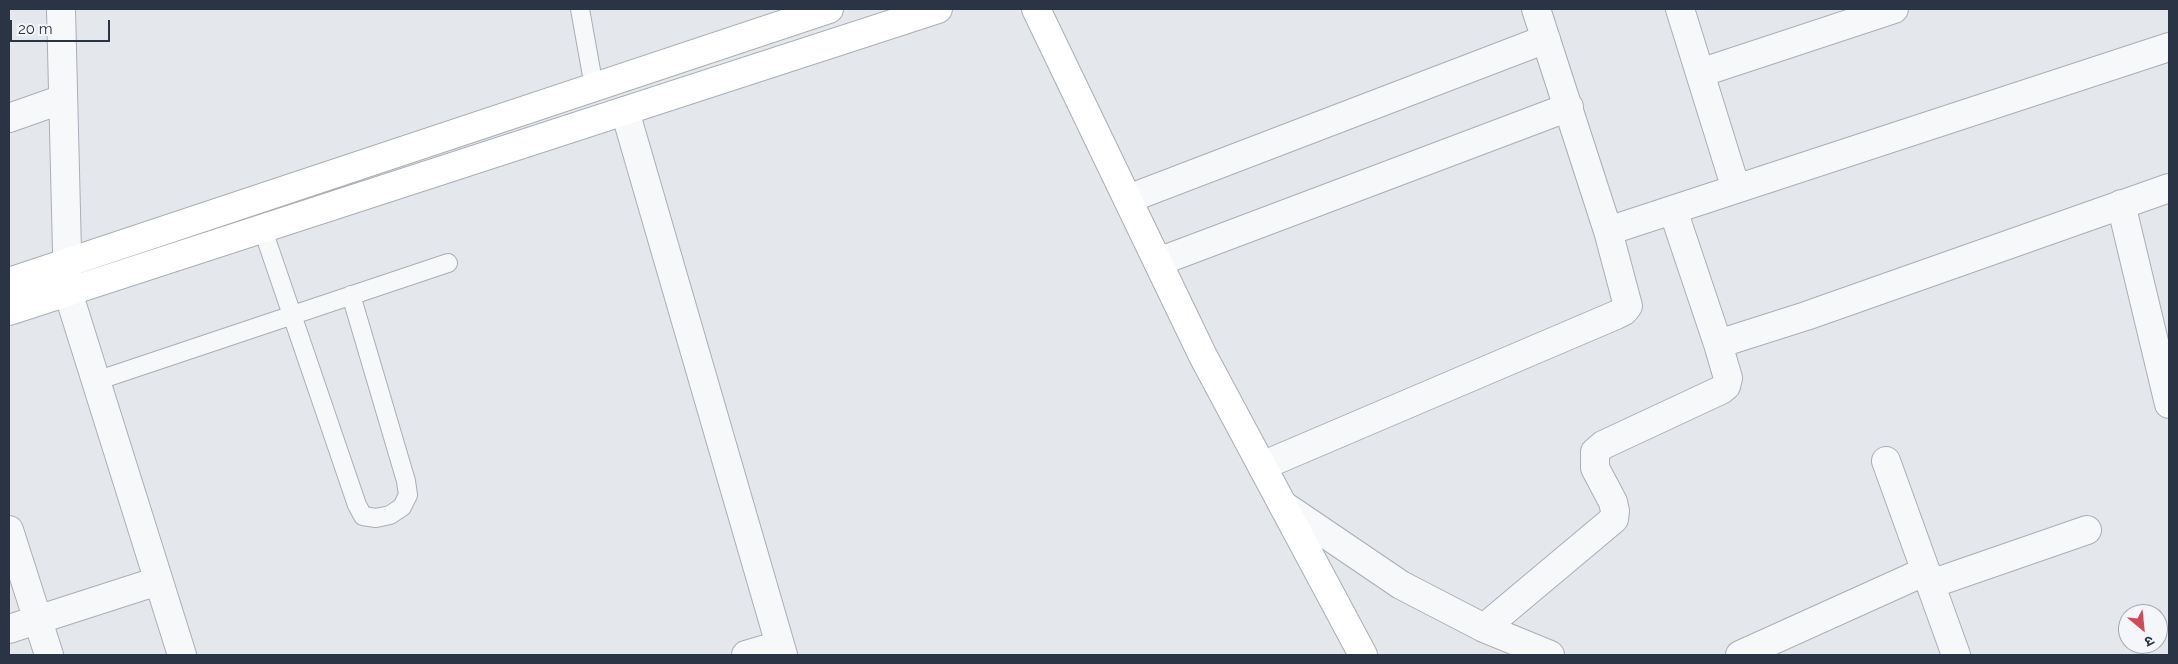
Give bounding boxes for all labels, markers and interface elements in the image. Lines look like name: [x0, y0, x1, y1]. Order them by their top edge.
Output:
scale bar: [12, 10, 112, 42]
text: 20 m: [18, 20, 53, 38]
north arrow: [2118, 604, 2168, 654]
text: उ: [2142, 632, 2157, 650]

